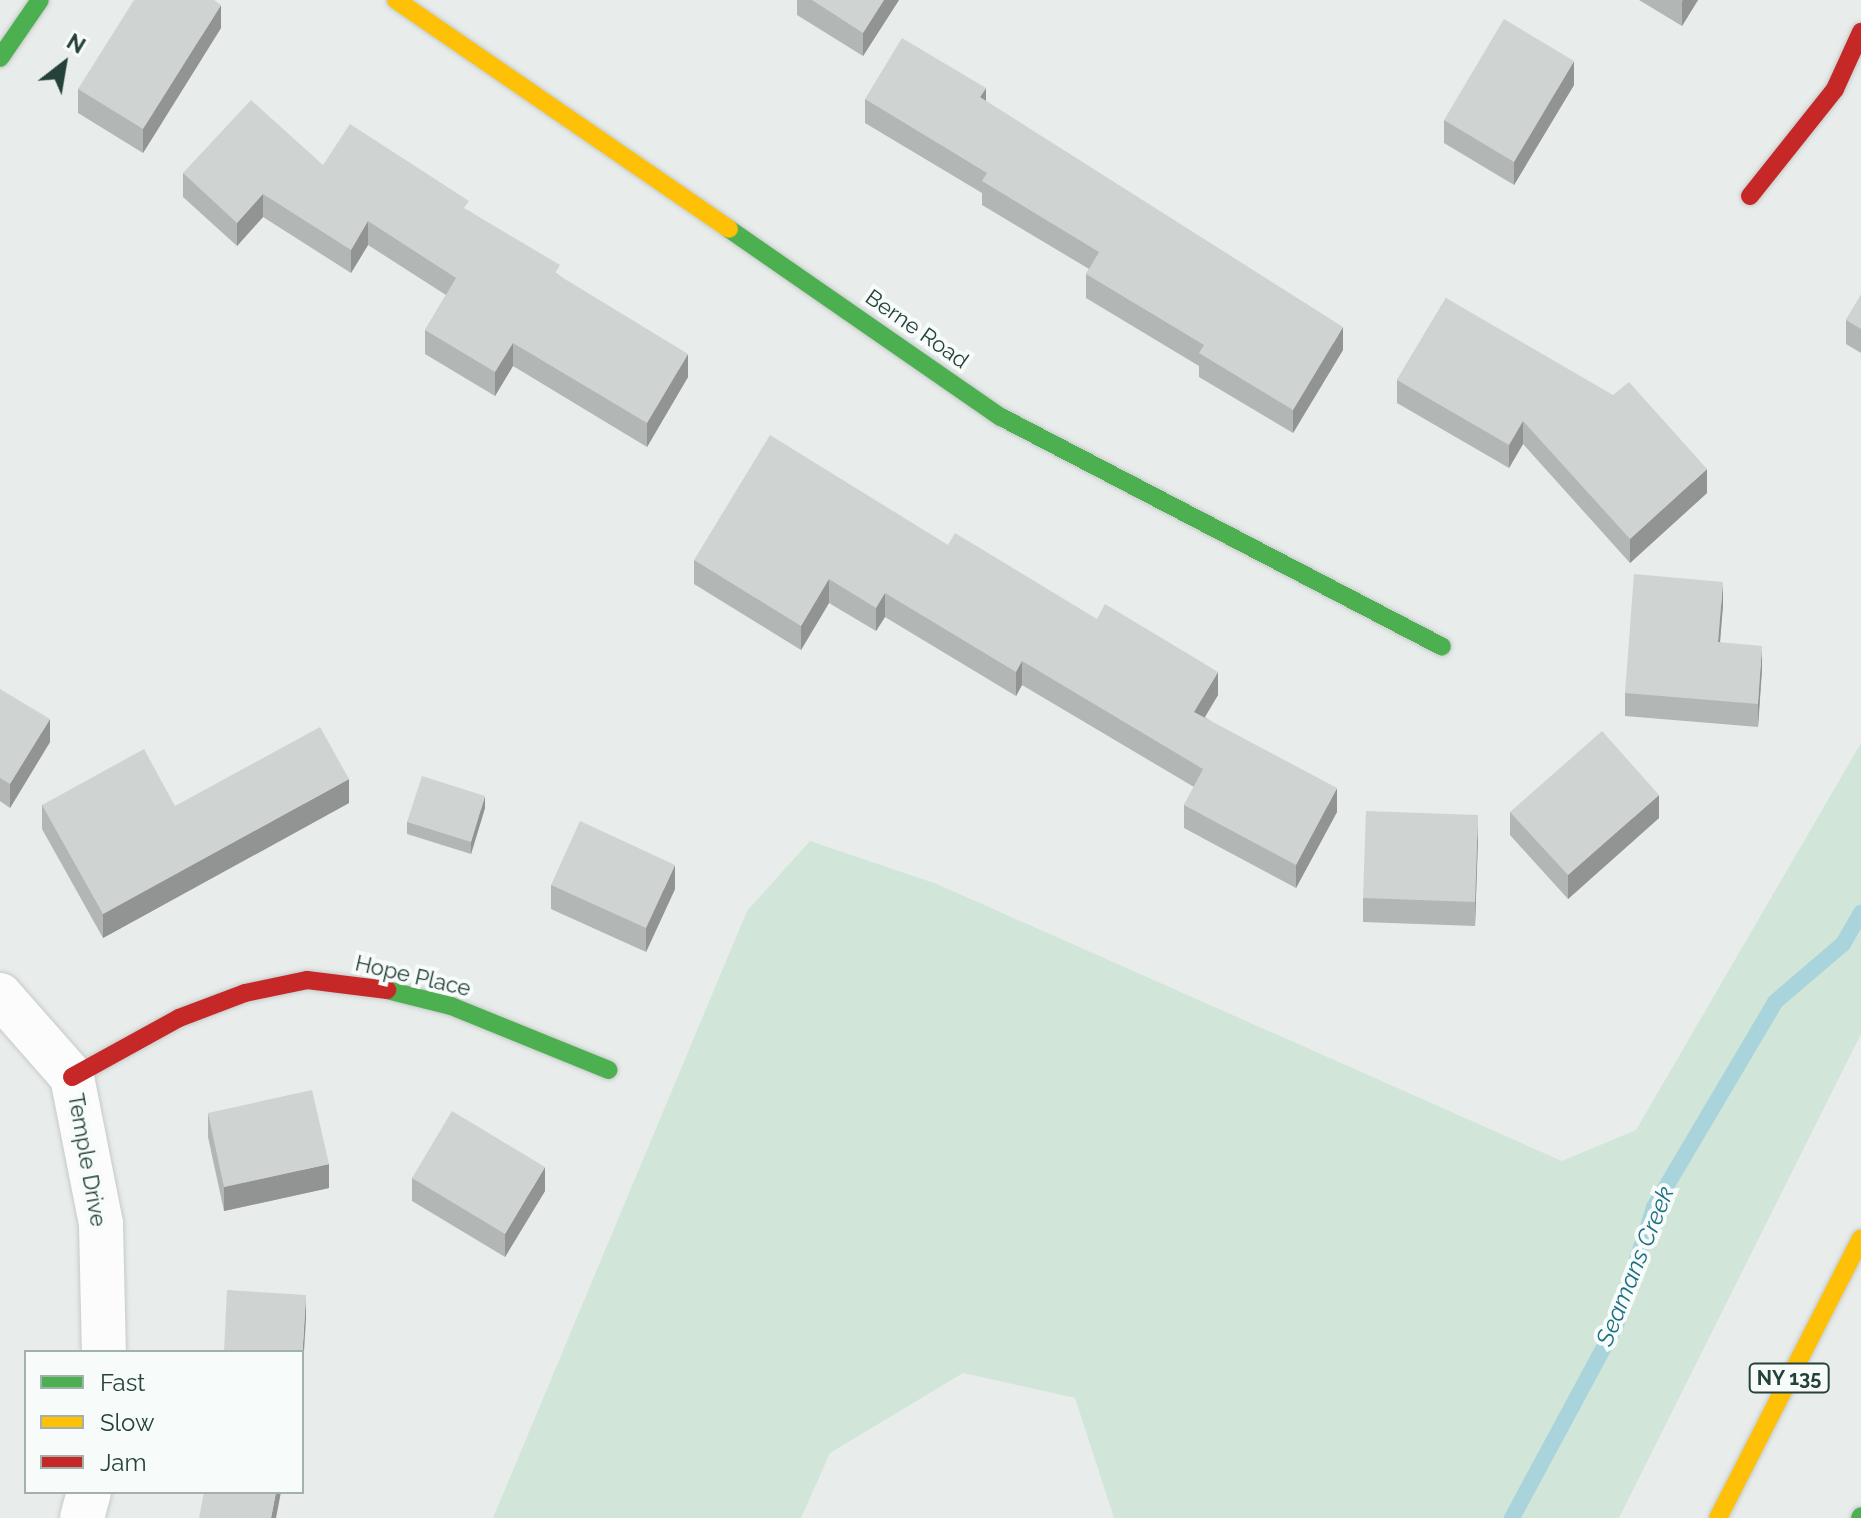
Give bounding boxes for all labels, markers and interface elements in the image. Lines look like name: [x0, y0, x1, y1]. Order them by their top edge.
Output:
north arrow: [24, 24, 104, 104]
text: N: [62, 28, 90, 59]
street label: Berne Road: [861, 284, 973, 374]
street label: Hope Place: [353, 950, 473, 1002]
street label: Temple Drive: [62, 1091, 112, 1229]
water label: Seamans Creek: [1590, 1182, 1680, 1350]
legend: [24, 1350, 304, 1494]
road number: NY 135: [1747, 1362, 1831, 1394]
text: Fast: [100, 1368, 145, 1397]
text: Slow: [100, 1408, 154, 1437]
text: Jam: [100, 1448, 146, 1477]

